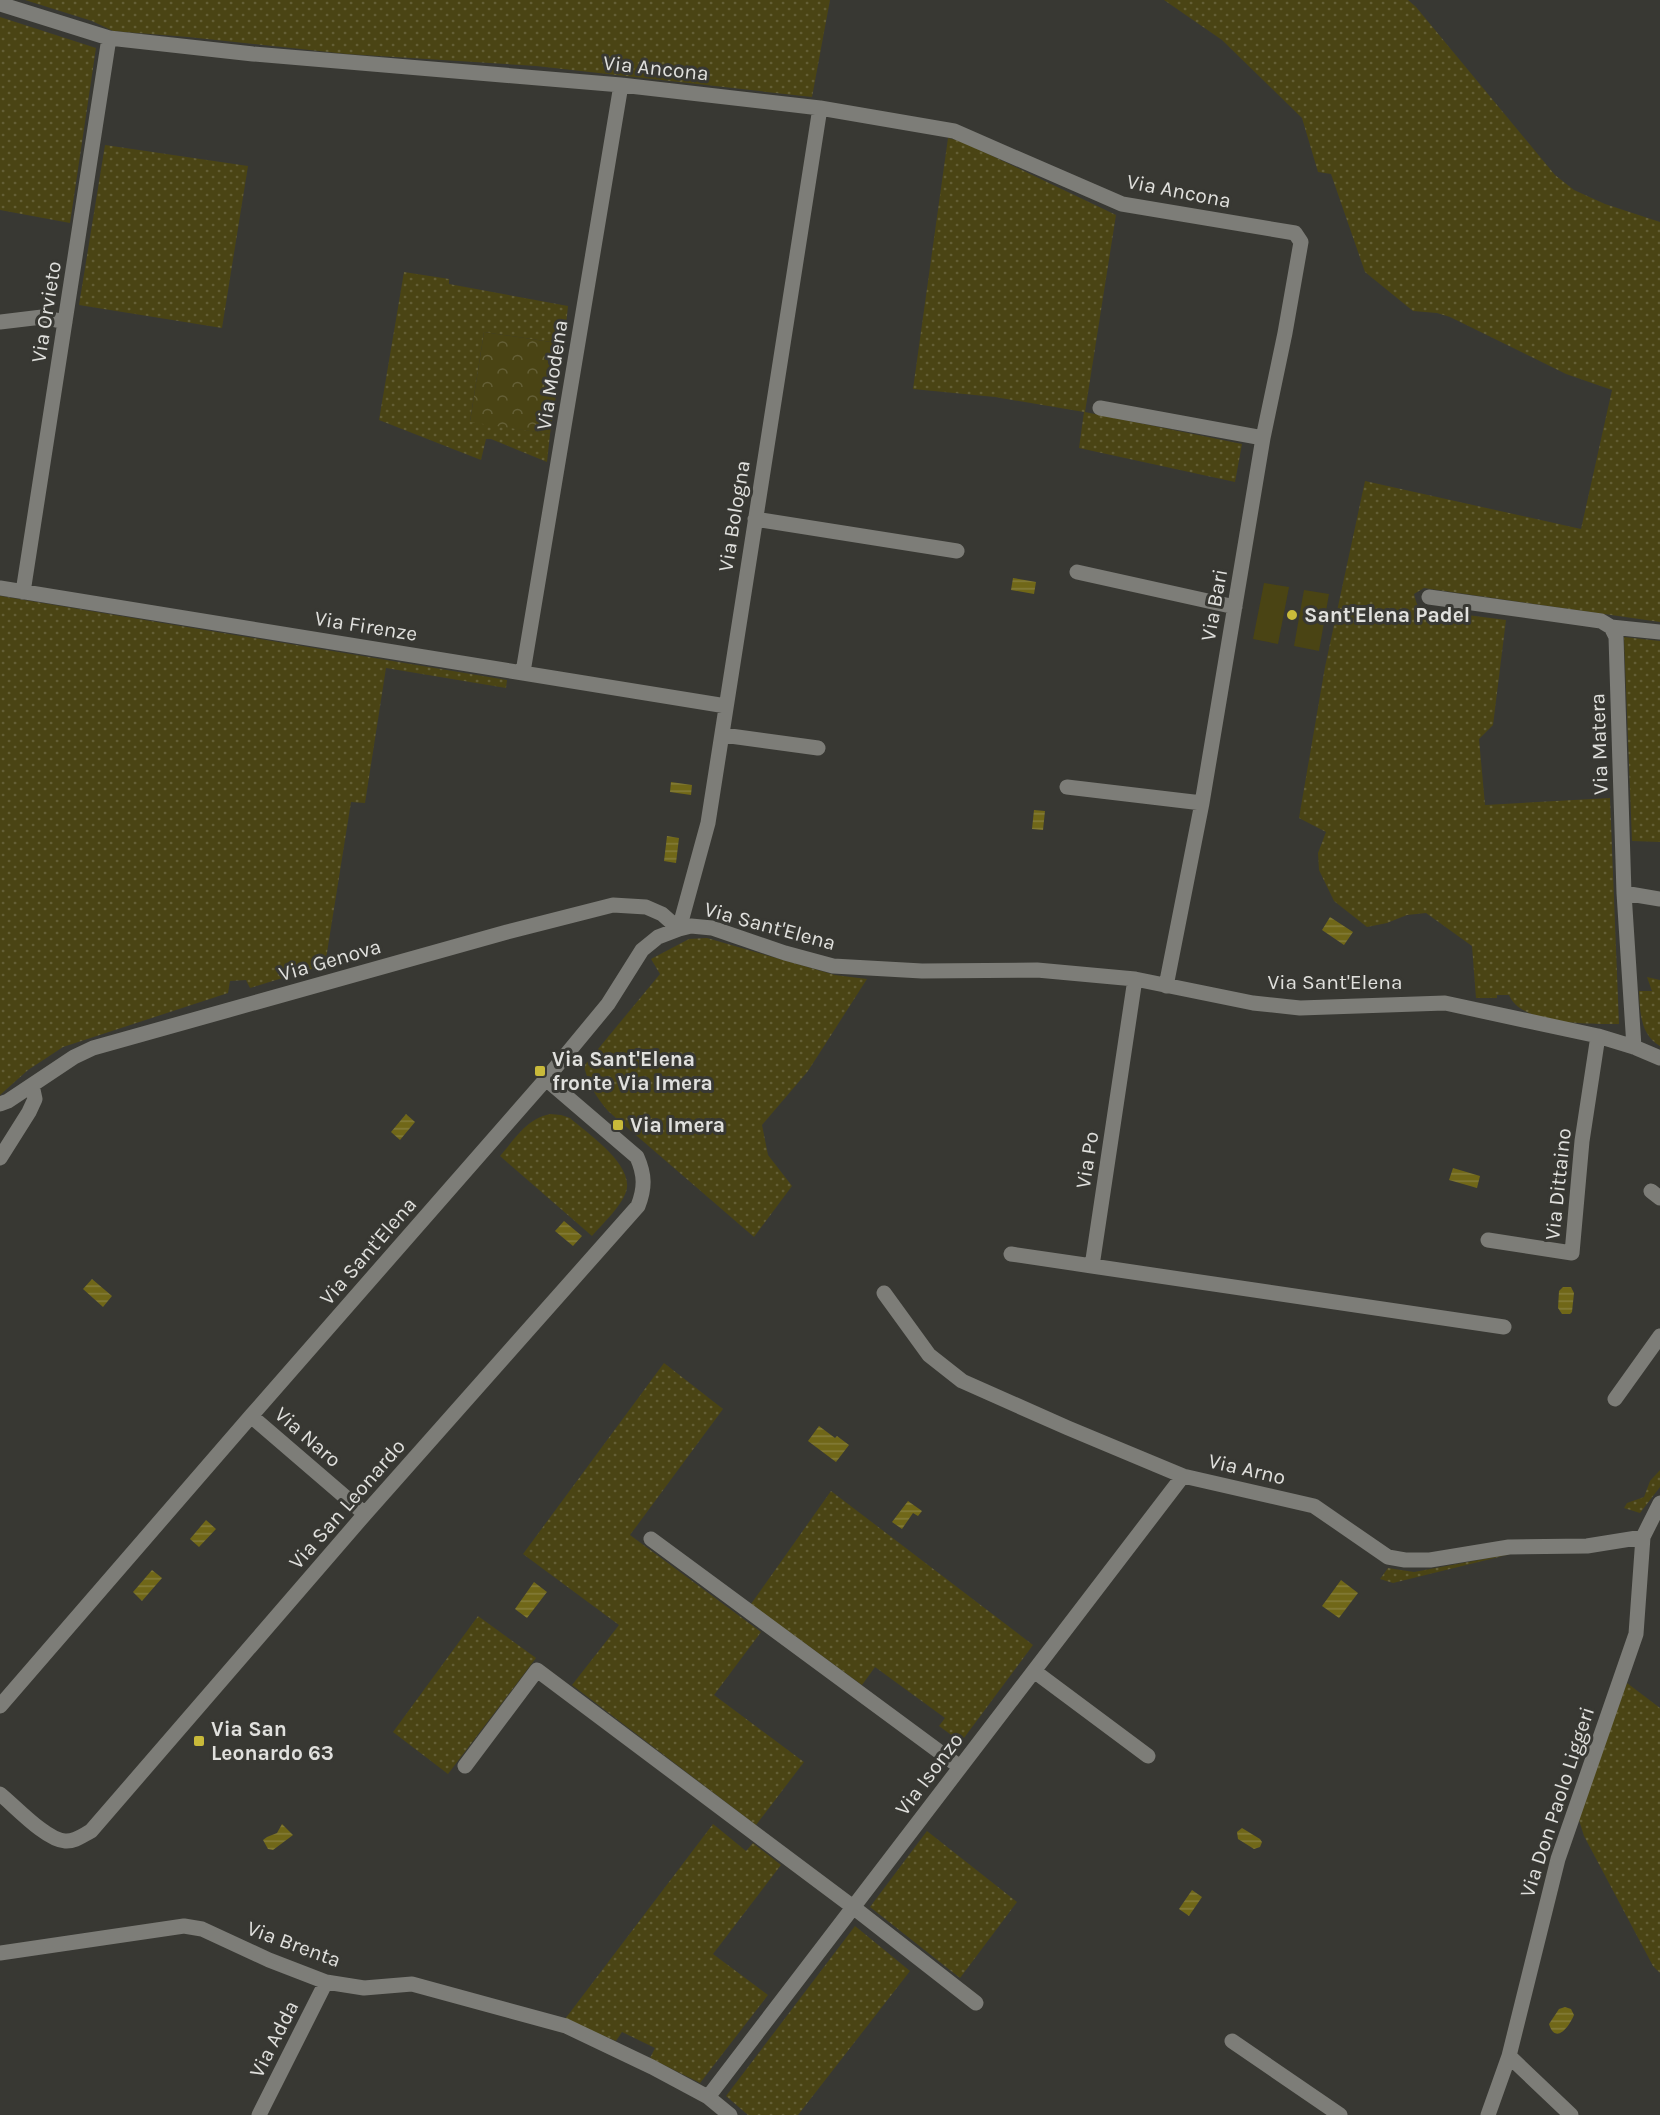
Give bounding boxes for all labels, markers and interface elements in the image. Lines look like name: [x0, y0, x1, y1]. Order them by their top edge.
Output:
street label: Via Ancona: [602, 51, 710, 85]
street label: Via Ancona: [1125, 169, 1233, 213]
street label: Via Orvieto: [26, 259, 66, 365]
street label: Via Modena: [531, 318, 573, 432]
street label: Via Bologna: [713, 459, 755, 573]
street label: Via Bari: [1196, 567, 1232, 643]
place label: Sant'Elena Padel: [1304, 603, 1470, 627]
street label: Via Firenze: [313, 606, 419, 646]
marker: Sant'Elena Padel: [1285, 608, 1299, 622]
street label: Via Matera: [1585, 693, 1613, 795]
street label: Via Sant'Elena: [702, 897, 838, 955]
street label: Via Genova: [276, 934, 384, 986]
street label: Via Sant'Elena: [1268, 970, 1403, 994]
place label: Via Sant'Elena fronte Via Imera: [552, 1047, 713, 1095]
marker: Via Sant'Elena fronte Via Imera: [533, 1064, 547, 1078]
place label: Via Imera: [630, 1113, 725, 1137]
marker: Via Imera: [611, 1118, 625, 1132]
street label: Via Dittaino: [1540, 1127, 1576, 1241]
street label: Via Po: [1071, 1130, 1103, 1190]
street label: Via Sant'Elena: [315, 1192, 421, 1310]
street label: Via Naro: [270, 1402, 346, 1472]
street label: Via San Leonardo: [284, 1434, 410, 1574]
street label: Via Arno: [1206, 1448, 1288, 1490]
street label: Via Don Paolo Liggeri: [1515, 1704, 1599, 1900]
place label: Via San Leonardo 63: [211, 1717, 334, 1765]
street label: Via Isonzo: [890, 1728, 968, 1820]
marker: Via San Leonardo 63: [192, 1734, 206, 1748]
street label: Via Brenta: [244, 1916, 344, 1972]
street label: Via Adda: [244, 1997, 304, 2081]

